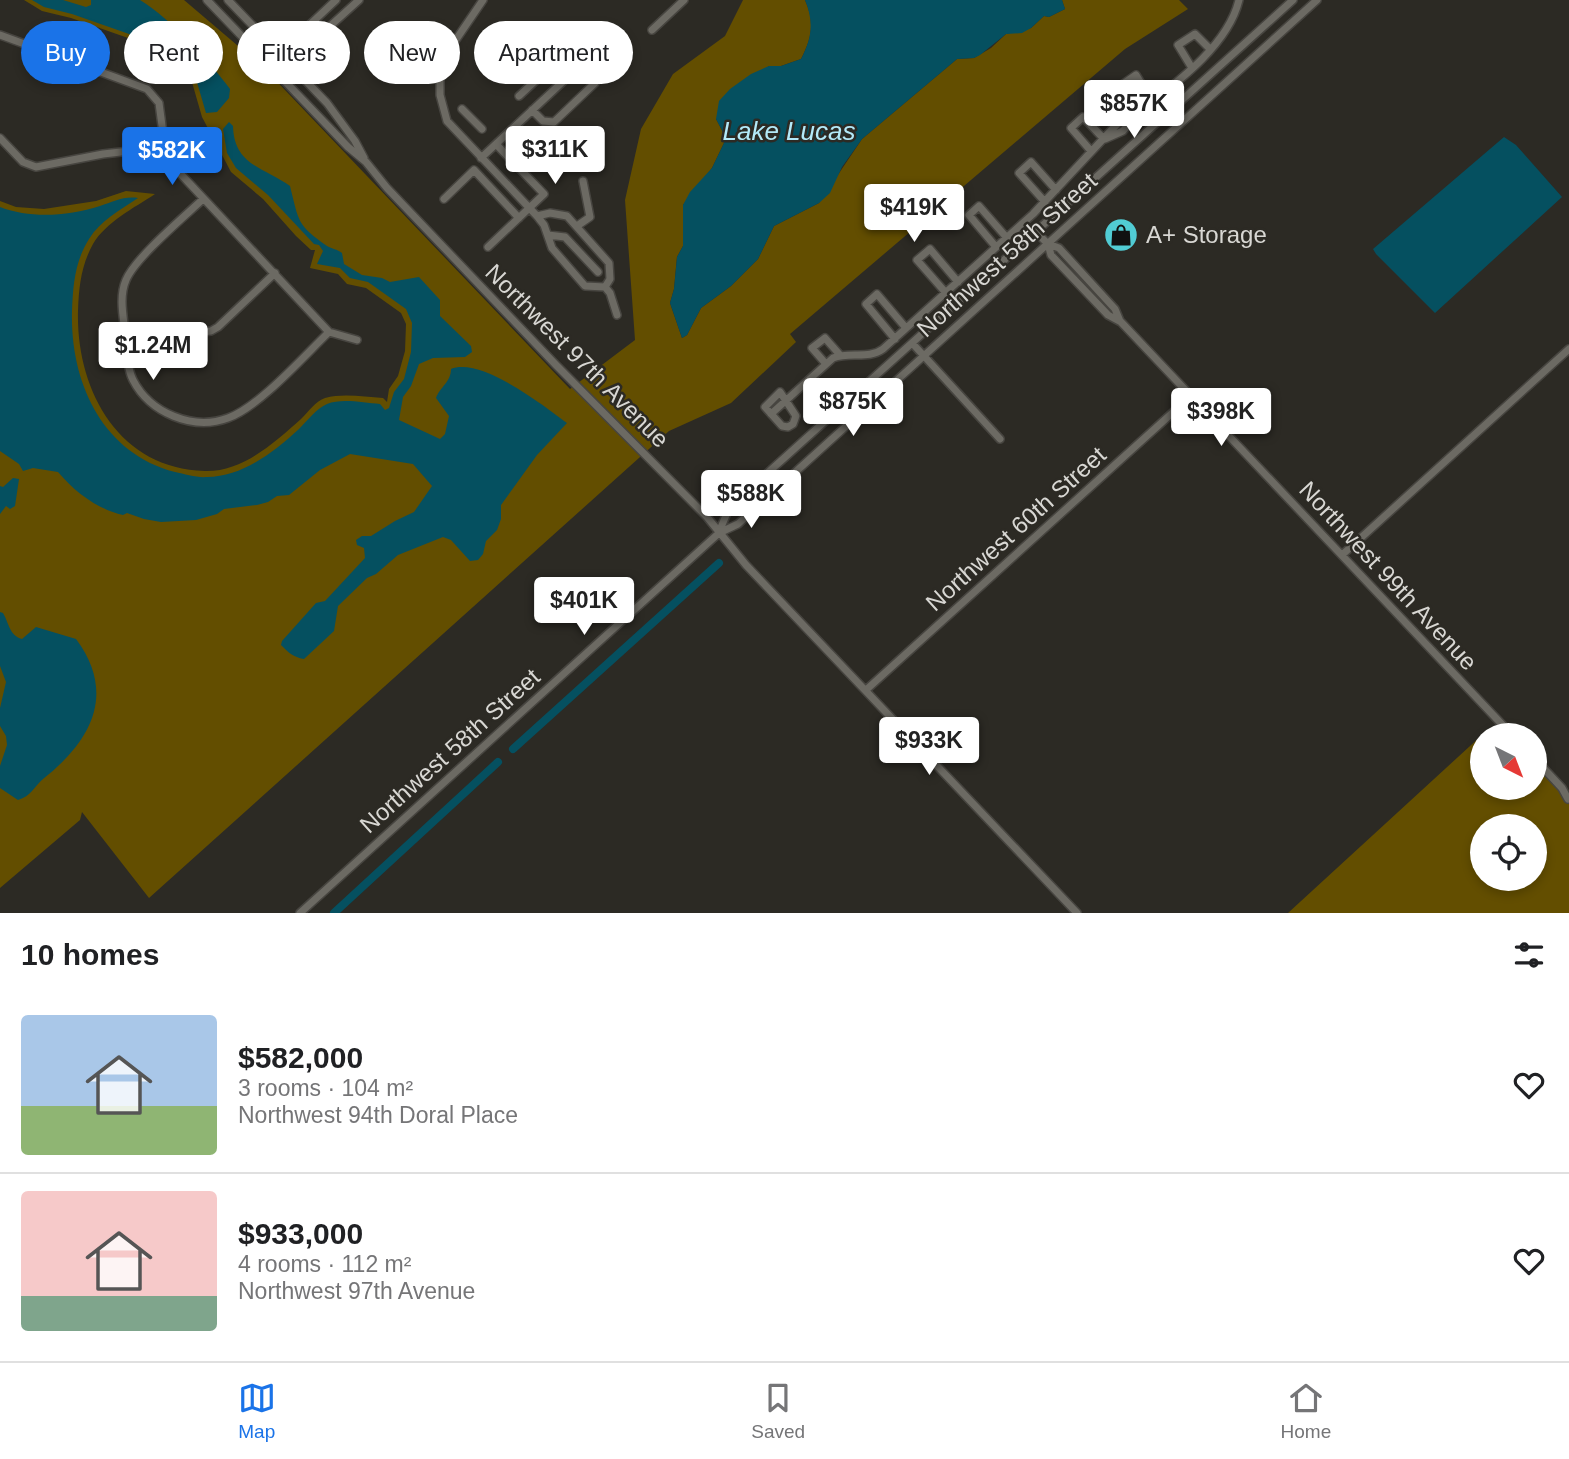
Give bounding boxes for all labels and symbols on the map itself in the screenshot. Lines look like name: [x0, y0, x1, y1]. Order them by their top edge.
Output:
pin: $857K: [1085, 80, 1183, 140]
water label: Lake Lucas: [723, 116, 855, 146]
pin: $311K: [506, 127, 604, 186]
pin: $582K: [123, 128, 221, 187]
street label: Northwest 58th Street: [911, 167, 1102, 342]
pin: $419K: [865, 184, 963, 244]
shop icon: A+ Storage: [1102, 216, 1140, 254]
place label: A+ Storage: [1146, 221, 1267, 248]
street label: Northwest 97th Avenue: [480, 259, 674, 453]
pin: $1.24M: [96, 322, 210, 382]
pin: $875K: [804, 378, 902, 438]
pin: $398K: [1172, 388, 1270, 448]
street label: Northwest 60th Street: [920, 441, 1111, 616]
pin: $588K: [702, 470, 800, 530]
street label: Northwest 99th Avenue: [1294, 476, 1483, 675]
pin: $401K: [535, 578, 633, 637]
street label: Northwest 58th Street: [354, 663, 545, 838]
pin: $933K: [880, 718, 978, 777]
north arrow: [1470, 723, 1547, 800]

